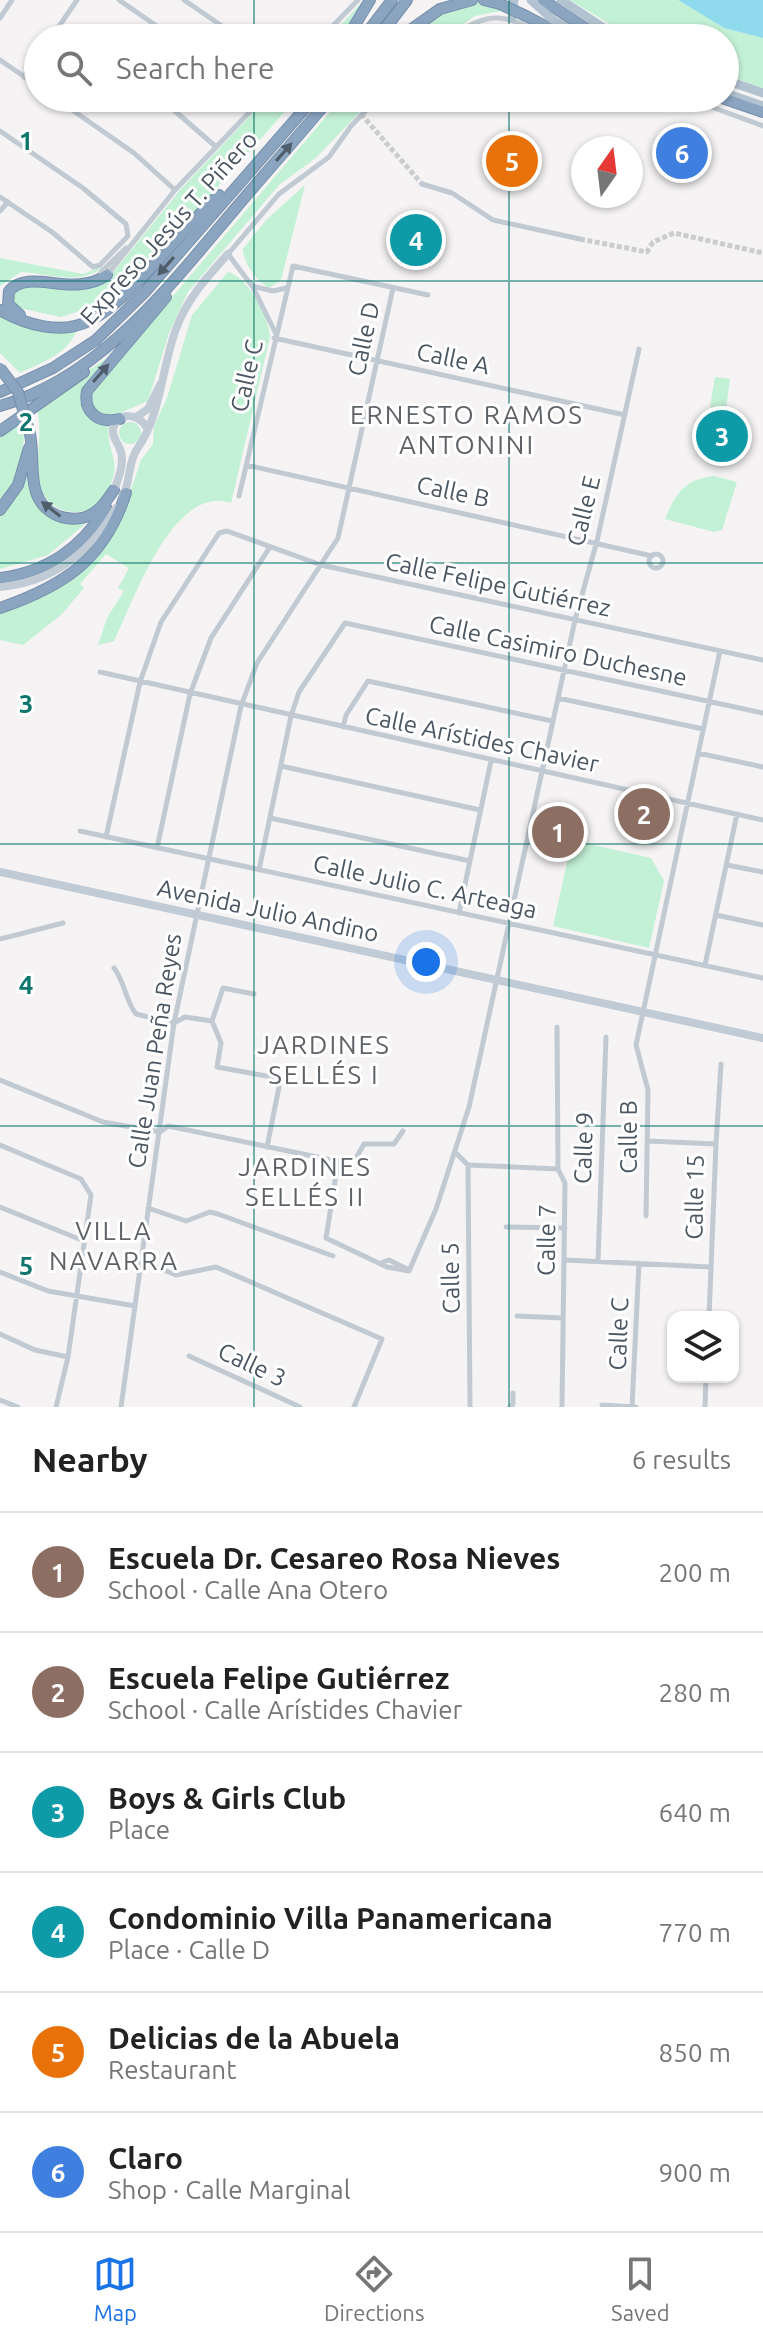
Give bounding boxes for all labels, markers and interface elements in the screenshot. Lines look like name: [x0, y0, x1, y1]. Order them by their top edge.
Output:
search box: [24, 24, 739, 112]
icon: search: [52, 46, 96, 90]
text: Search here: [116, 51, 275, 85]
pin: 6: [656, 123, 708, 183]
street label: Expreso Jesús T. Piñero: [75, 125, 263, 330]
text: 1: [19, 126, 33, 155]
pin: 5: [486, 131, 538, 191]
north arrow: [571, 136, 643, 208]
one-way arrow: [275, 142, 292, 162]
pin: 4: [390, 210, 442, 270]
one-way arrow: [158, 256, 175, 276]
street label: Calle D: [342, 299, 385, 379]
street label: Calle C: [225, 337, 268, 415]
street label: Calle A: [414, 338, 492, 379]
one-way arrow: [92, 363, 110, 382]
district label: ERNESTO RAMOS ANTONINI: [350, 400, 584, 459]
pin: 3: [696, 406, 748, 466]
text: 2: [19, 407, 33, 436]
street label: Calle B: [414, 471, 492, 512]
street label: Calle E: [562, 473, 605, 549]
one-way arrow: [41, 502, 61, 518]
street label: Calle Felipe Gutiérrez: [383, 547, 613, 622]
street label: Calle Casimiro Duchesne: [427, 610, 690, 691]
text: 3: [19, 689, 33, 718]
street label: Calle Arístides Chavier: [363, 702, 602, 778]
pin: 2: [618, 784, 670, 844]
pin: 1: [532, 802, 584, 862]
street label: Calle Julio C. Arteaga: [311, 850, 539, 923]
street label: Avenida Julio Andino: [155, 874, 381, 947]
street label: Calle Juan Peña Reyes: [123, 932, 186, 1170]
your location: [406, 942, 446, 982]
text: 4: [19, 970, 33, 999]
district label: JARDINES SELLÉS I: [257, 1030, 391, 1089]
street label: Calle B: [615, 1100, 642, 1174]
street label: Calle 9: [569, 1112, 598, 1184]
district label: JARDINES SELLÉS II: [238, 1152, 372, 1211]
street label: Calle 15: [680, 1154, 709, 1240]
street label: Calle 7: [532, 1204, 561, 1276]
district label: VILLA NAVARRA: [49, 1216, 179, 1275]
street label: Calle 5: [436, 1242, 465, 1314]
text: 5: [19, 1251, 33, 1280]
street label: Calle C: [604, 1297, 633, 1371]
map controls: [667, 1311, 739, 1383]
button: layers: [667, 1311, 739, 1383]
street label: Calle 3: [214, 1337, 291, 1392]
text: Nearby: [32, 1440, 147, 1478]
text: 6 results: [632, 1445, 731, 1474]
text: Escuela Dr. Cesareo Rosa Nieves: [108, 1541, 560, 1575]
text: 1: [51, 1558, 65, 1587]
text: 200 m: [659, 1558, 731, 1587]
text: School · Calle Ana Otero: [108, 1575, 388, 1604]
text: Escuela Felipe Gutiérrez: [108, 1661, 449, 1695]
text: 2: [51, 1678, 65, 1707]
text: 280 m: [659, 1678, 731, 1707]
text: School · Calle Arístides Chavier: [108, 1695, 462, 1724]
text: Boys & Girls Club: [108, 1781, 346, 1815]
text: 3: [51, 1798, 65, 1827]
text: 640 m: [659, 1798, 731, 1827]
text: Place: [108, 1815, 170, 1844]
text: Condominio Villa Panamericana: [108, 1901, 553, 1935]
text: 4: [51, 1918, 65, 1947]
text: 770 m: [659, 1918, 731, 1947]
text: Place · Calle D: [108, 1935, 270, 1964]
text: Delicias de la Abuela: [108, 2021, 400, 2055]
text: 5: [51, 2038, 65, 2067]
text: 850 m: [659, 2038, 731, 2067]
text: Restaurant: [108, 2055, 236, 2084]
text: Claro: [108, 2141, 183, 2175]
text: 6: [51, 2158, 65, 2187]
text: 900 m: [659, 2158, 731, 2187]
text: Shop · Calle Marginal: [108, 2175, 351, 2204]
tab: Map: [93, 2252, 137, 2325]
tab: Directions: [324, 2252, 424, 2325]
tab: Saved: [611, 2252, 670, 2325]

